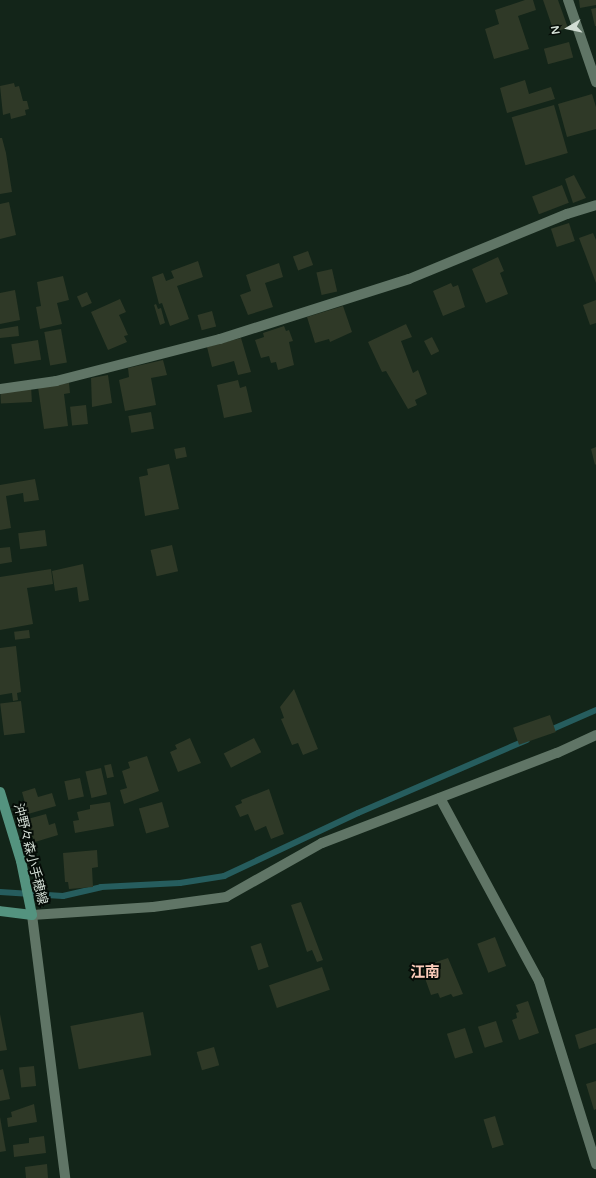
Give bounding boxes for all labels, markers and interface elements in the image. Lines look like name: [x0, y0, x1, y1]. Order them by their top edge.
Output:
north arrow: [548, 8, 588, 48]
text: N: [549, 25, 563, 35]
street label: 沖野々森小手穂線: [10, 802, 50, 906]
district label: 江南: [410, 964, 440, 982]

